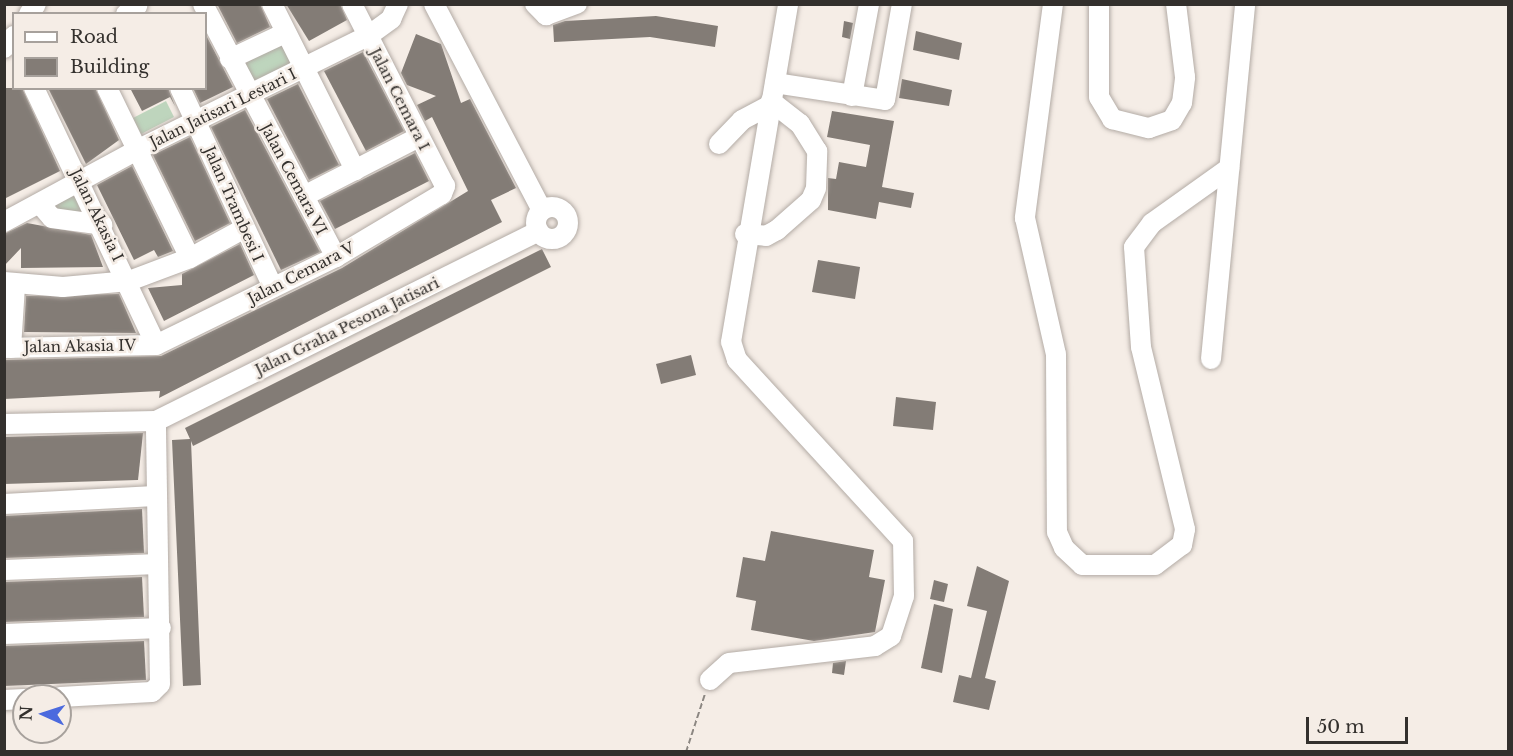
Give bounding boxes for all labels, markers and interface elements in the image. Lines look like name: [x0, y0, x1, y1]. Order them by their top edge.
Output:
legend: [12, 12, 207, 90]
text: Road: [70, 26, 118, 48]
street label: Jalan Cemara I: [366, 45, 434, 153]
text: Building: [70, 56, 149, 78]
street label: Jalan Jatisari Lestari I: [147, 65, 299, 151]
street label: Jalan Cemara VI: [257, 120, 331, 238]
street label: Jalan Trambesi I: [200, 143, 268, 265]
street label: Jalan Akasia I: [67, 165, 127, 265]
street label: Jalan Cemara V: [244, 238, 358, 308]
street label: Jalan Graha Pesona Jatisari: [252, 273, 442, 379]
street label: Jalan Akasia IV: [23, 336, 137, 356]
north arrow: [12, 684, 72, 744]
text: N: [16, 705, 36, 721]
scale bar: [1309, 705, 1411, 743]
text: 50 m: [1317, 716, 1365, 738]

